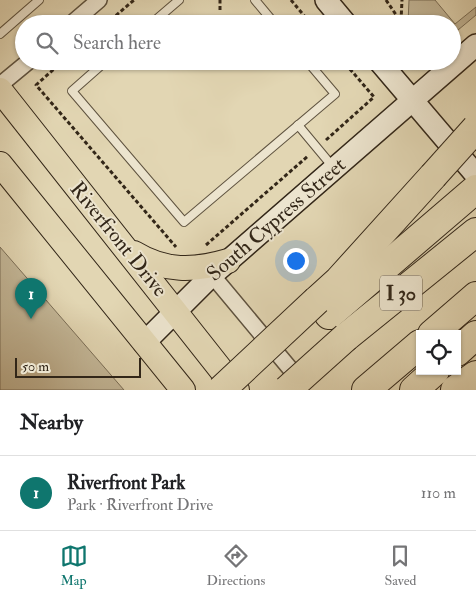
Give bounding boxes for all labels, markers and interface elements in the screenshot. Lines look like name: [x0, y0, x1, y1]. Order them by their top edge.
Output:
search box: [15, 15, 461, 70]
icon: search: [33, 29, 61, 57]
text: Search here: [73, 31, 161, 55]
street label: South Cypress Street: [201, 151, 352, 287]
street label: Riverfront Drive: [64, 176, 174, 303]
your location: [283, 248, 309, 274]
road number: I 30: [380, 276, 422, 310]
pin: 1: [15, 278, 47, 319]
map controls: [416, 330, 461, 375]
button: locate: [416, 330, 461, 375]
scale bar: [15, 355, 141, 378]
text: 50 m: [22, 358, 49, 375]
text: Nearby: [20, 409, 83, 436]
text: Riverfront Park: [67, 471, 185, 495]
text: 1: [33, 483, 39, 503]
text: 110 m: [421, 483, 456, 503]
text: Park · Riverfront Drive: [67, 495, 213, 515]
tab: Map: [60, 542, 88, 589]
tab: Directions: [207, 542, 265, 589]
tab: Saved: [384, 542, 416, 589]

